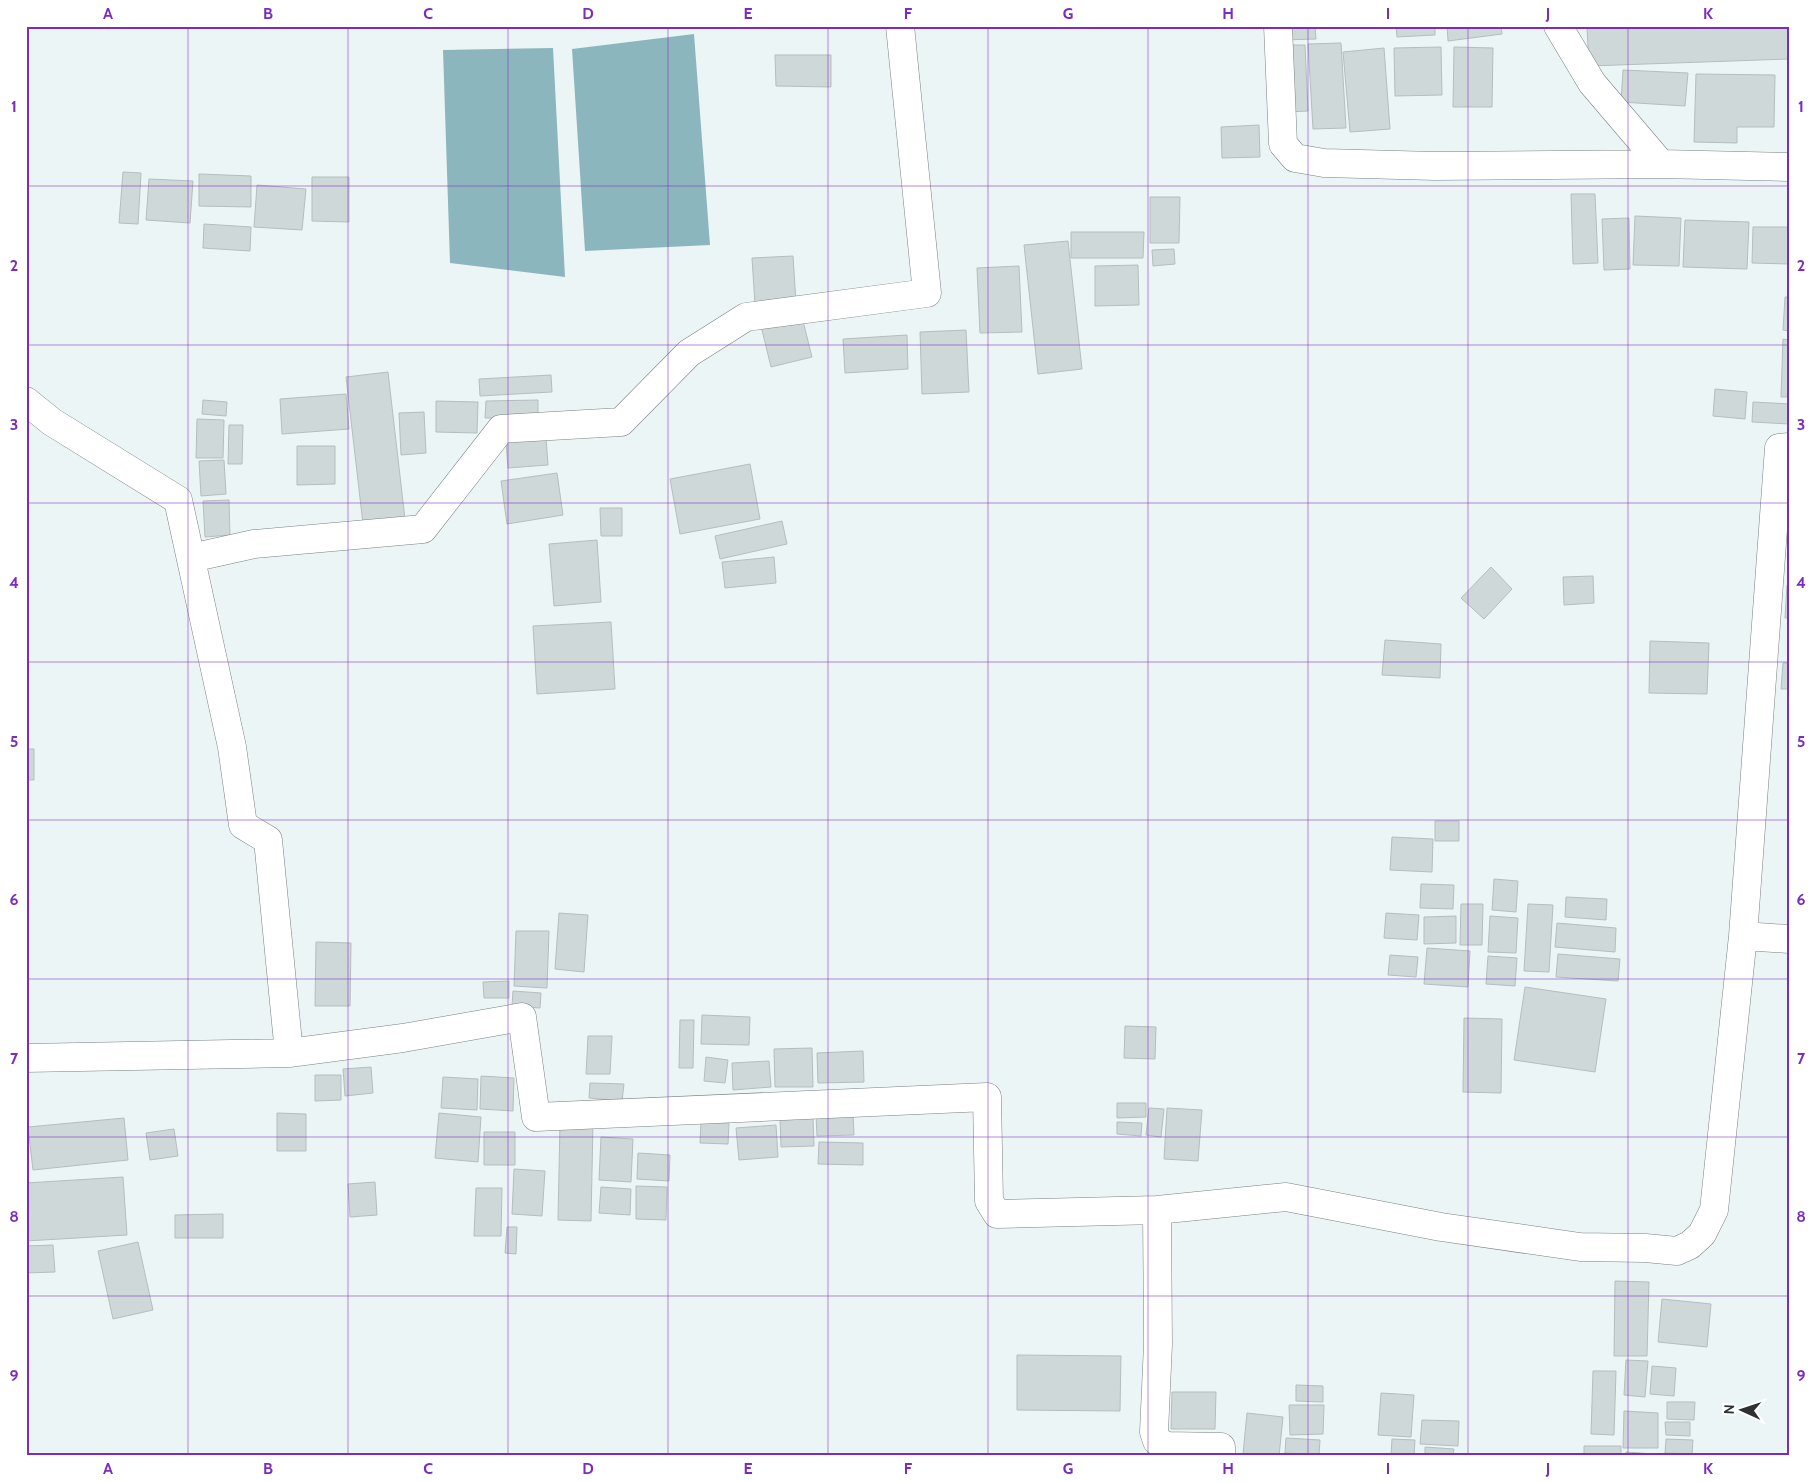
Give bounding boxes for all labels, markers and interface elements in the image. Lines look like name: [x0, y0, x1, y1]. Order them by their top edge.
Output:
text: A: [103, 4, 113, 23]
text: B: [263, 4, 273, 23]
text: C: [423, 4, 433, 23]
text: D: [582, 4, 594, 23]
text: E: [743, 4, 753, 23]
text: F: [904, 4, 913, 23]
text: G: [1063, 4, 1073, 23]
text: H: [1222, 4, 1234, 23]
text: I: [1386, 4, 1390, 23]
text: J: [1545, 4, 1550, 23]
text: K: [1703, 4, 1713, 23]
text: 1: [11, 97, 17, 116]
text: 1: [1798, 97, 1804, 116]
text: 2: [10, 256, 18, 275]
text: 2: [1797, 256, 1805, 275]
text: 3: [10, 415, 18, 434]
text: 3: [1797, 415, 1805, 434]
text: 4: [9, 573, 19, 592]
text: 4: [1796, 573, 1806, 592]
text: 5: [10, 732, 18, 751]
text: 5: [1797, 732, 1805, 751]
text: 6: [10, 890, 19, 909]
text: 6: [1797, 890, 1806, 909]
text: 7: [10, 1049, 19, 1068]
text: 7: [1797, 1049, 1806, 1068]
text: 8: [9, 1207, 19, 1226]
text: 8: [1796, 1207, 1806, 1226]
text: 9: [10, 1366, 19, 1385]
text: 9: [1797, 1366, 1806, 1385]
north arrow: [1718, 1384, 1768, 1434]
text: N: [1720, 1404, 1738, 1415]
text: A: [103, 1459, 113, 1478]
text: B: [263, 1459, 273, 1478]
text: C: [423, 1459, 433, 1478]
text: D: [582, 1459, 594, 1478]
text: E: [743, 1459, 753, 1478]
text: F: [904, 1459, 913, 1478]
text: G: [1063, 1459, 1073, 1478]
text: H: [1222, 1459, 1234, 1478]
text: I: [1386, 1459, 1390, 1478]
text: J: [1545, 1459, 1550, 1478]
text: K: [1703, 1459, 1713, 1478]

